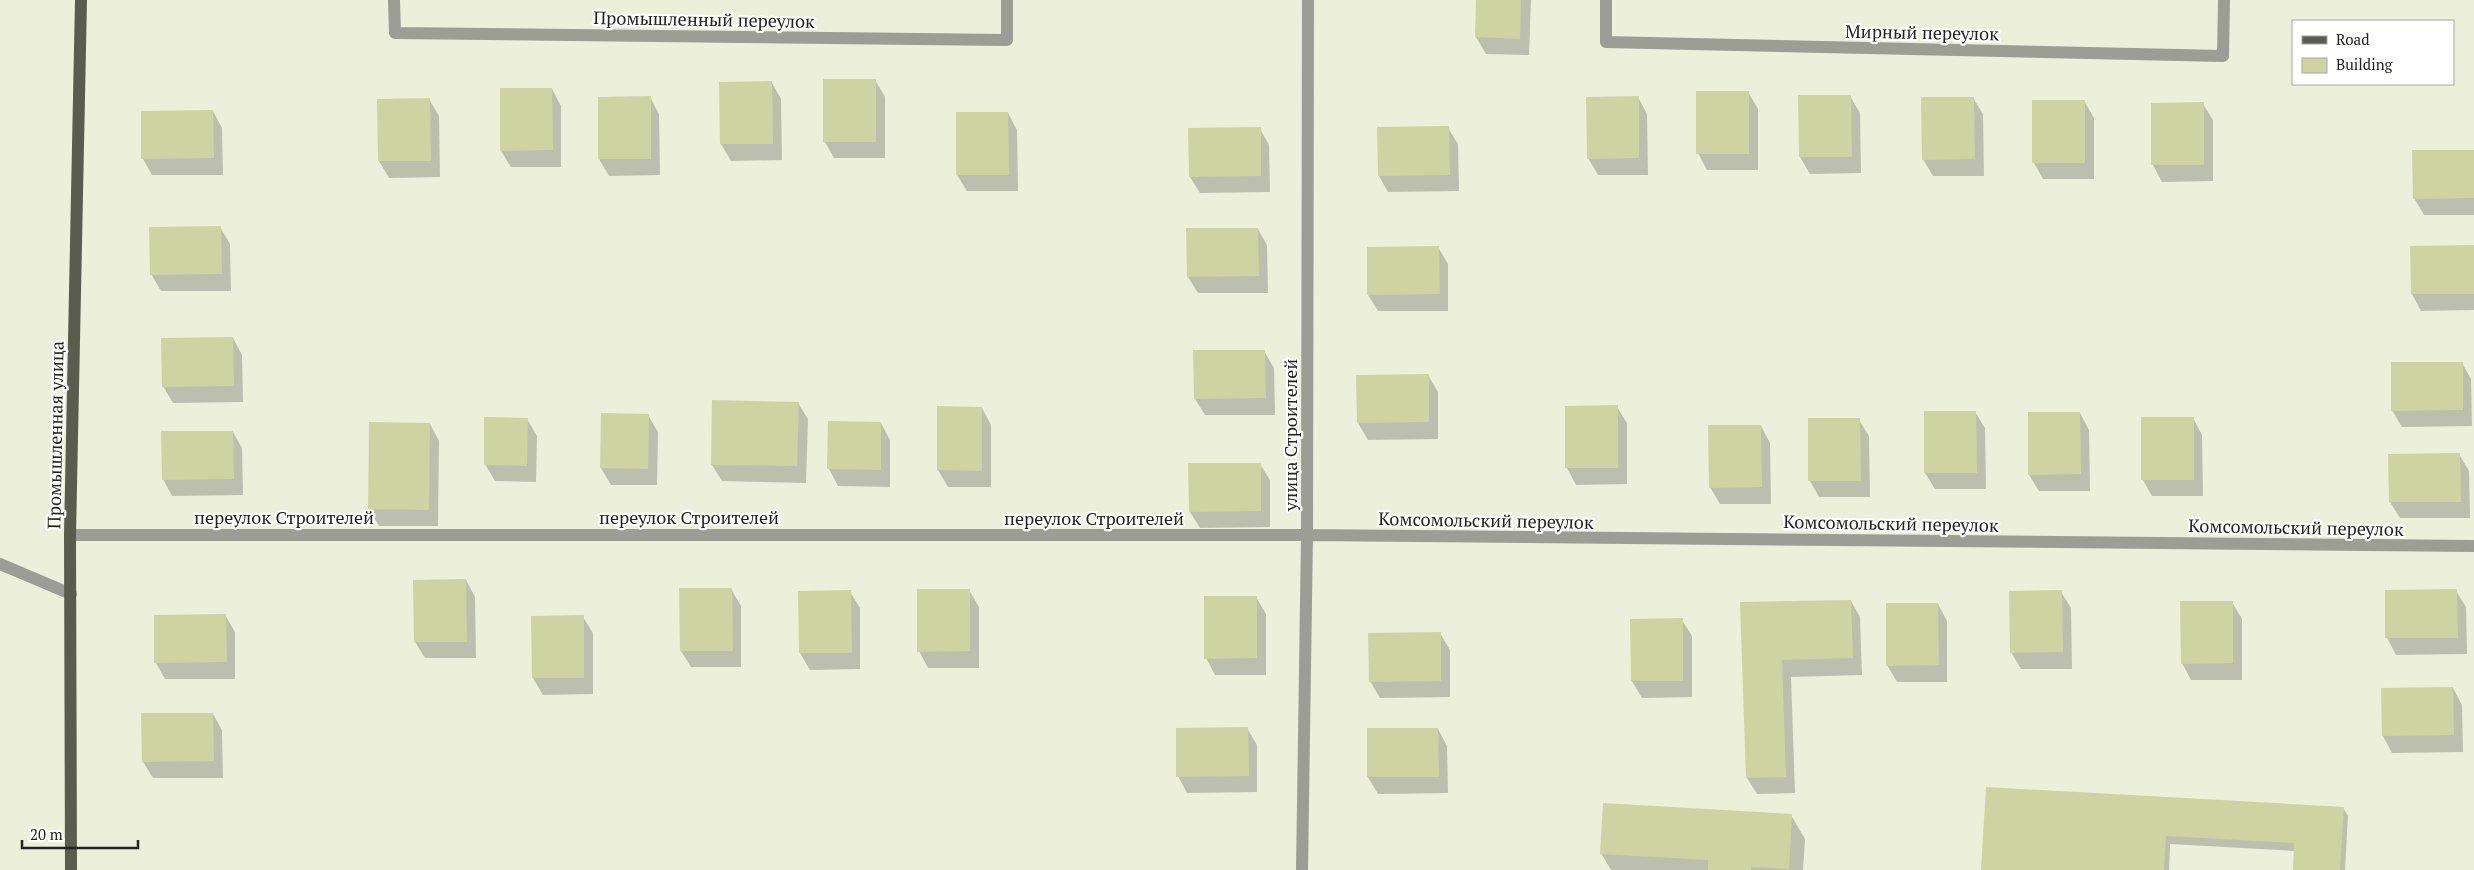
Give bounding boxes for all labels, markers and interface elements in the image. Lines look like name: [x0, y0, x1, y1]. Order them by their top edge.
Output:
street label: Промышленный переулок: [593, 5, 815, 33]
street label: Мирный переулок: [1845, 19, 1999, 45]
legend: [2292, 20, 2454, 85]
text: Road: [2336, 29, 2369, 49]
text: Building: [2336, 54, 2394, 74]
street label: Промышленная улица: [41, 341, 69, 529]
street label: улица Строителей: [1278, 359, 1302, 512]
street label: переулок Строителей: [194, 505, 374, 529]
street label: переулок Строителей: [599, 505, 779, 529]
street label: переулок Строителей: [1004, 506, 1184, 530]
street label: Комсомольский переулок: [1378, 506, 1594, 534]
street label: Комсомольский переулок: [1783, 509, 1999, 537]
street label: Комсомольский переулок: [2188, 513, 2404, 541]
scale bar: [22, 818, 139, 850]
text: 20 m: [30, 824, 63, 844]

